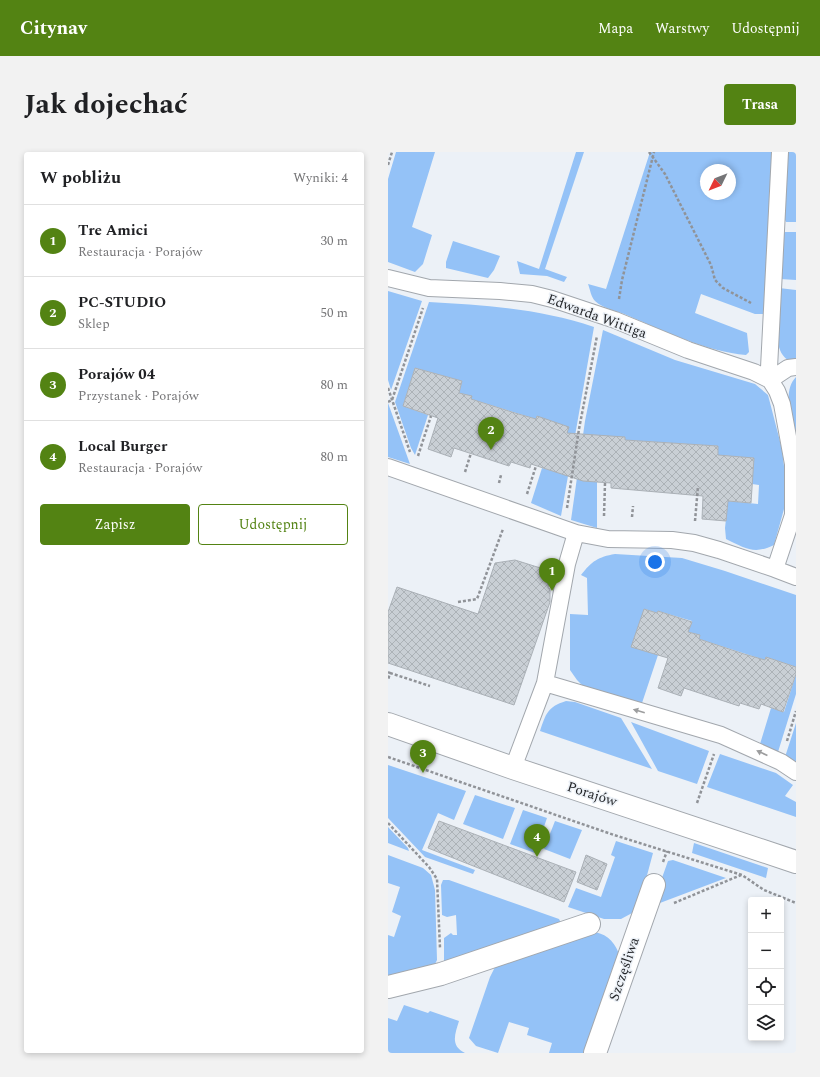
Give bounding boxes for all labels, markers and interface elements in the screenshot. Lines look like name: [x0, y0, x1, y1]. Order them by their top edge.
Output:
text: Citynav: [20, 14, 87, 43]
text: Mapa: [598, 18, 633, 39]
text: Warstwy: [655, 18, 709, 39]
text: Udostępnij: [731, 18, 800, 39]
text: Jak dojechać: [24, 83, 188, 126]
button: Trasa: [724, 84, 796, 125]
north arrow: [700, 164, 736, 200]
text: W pobliżu: [40, 165, 121, 191]
text: Wyniki: 4: [293, 168, 348, 188]
text: Tre Amici: [78, 219, 148, 242]
text: 1: [49, 231, 57, 251]
text: 30 m: [321, 231, 348, 251]
text: Restauracja · Porajów: [78, 242, 202, 262]
street label: Edwarda Wittiga: [544, 288, 650, 344]
text: PC-STUDIO: [78, 291, 166, 314]
text: 2: [49, 303, 57, 323]
text: 50 m: [321, 303, 348, 323]
text: Sklep: [78, 314, 110, 334]
text: Porajów 04: [78, 363, 155, 386]
text: 3: [49, 375, 57, 395]
text: 80 m: [321, 375, 348, 395]
text: Przystanek · Porajów: [78, 386, 199, 406]
pin: 2: [478, 417, 504, 450]
text: Local Burger: [78, 435, 167, 458]
text: 4: [49, 447, 57, 467]
text: 80 m: [321, 447, 348, 467]
text: Restauracja · Porajów: [78, 458, 202, 478]
button: Zapisz: [40, 504, 190, 545]
button: Udostępnij: [198, 504, 348, 545]
your location: [645, 552, 665, 572]
pin: 1: [539, 558, 565, 591]
one-way arrow: [633, 708, 645, 714]
pin: 3: [410, 740, 436, 773]
one-way arrow: [756, 750, 768, 756]
street label: Porajów: [564, 776, 620, 812]
pin: 4: [524, 824, 550, 857]
map controls: [748, 897, 784, 1041]
button: +: [748, 897, 784, 933]
button: −: [748, 933, 784, 969]
street label: Szczęśliwa: [603, 934, 645, 1004]
button: locate: [748, 969, 784, 1005]
button: layers: [748, 1005, 784, 1041]

